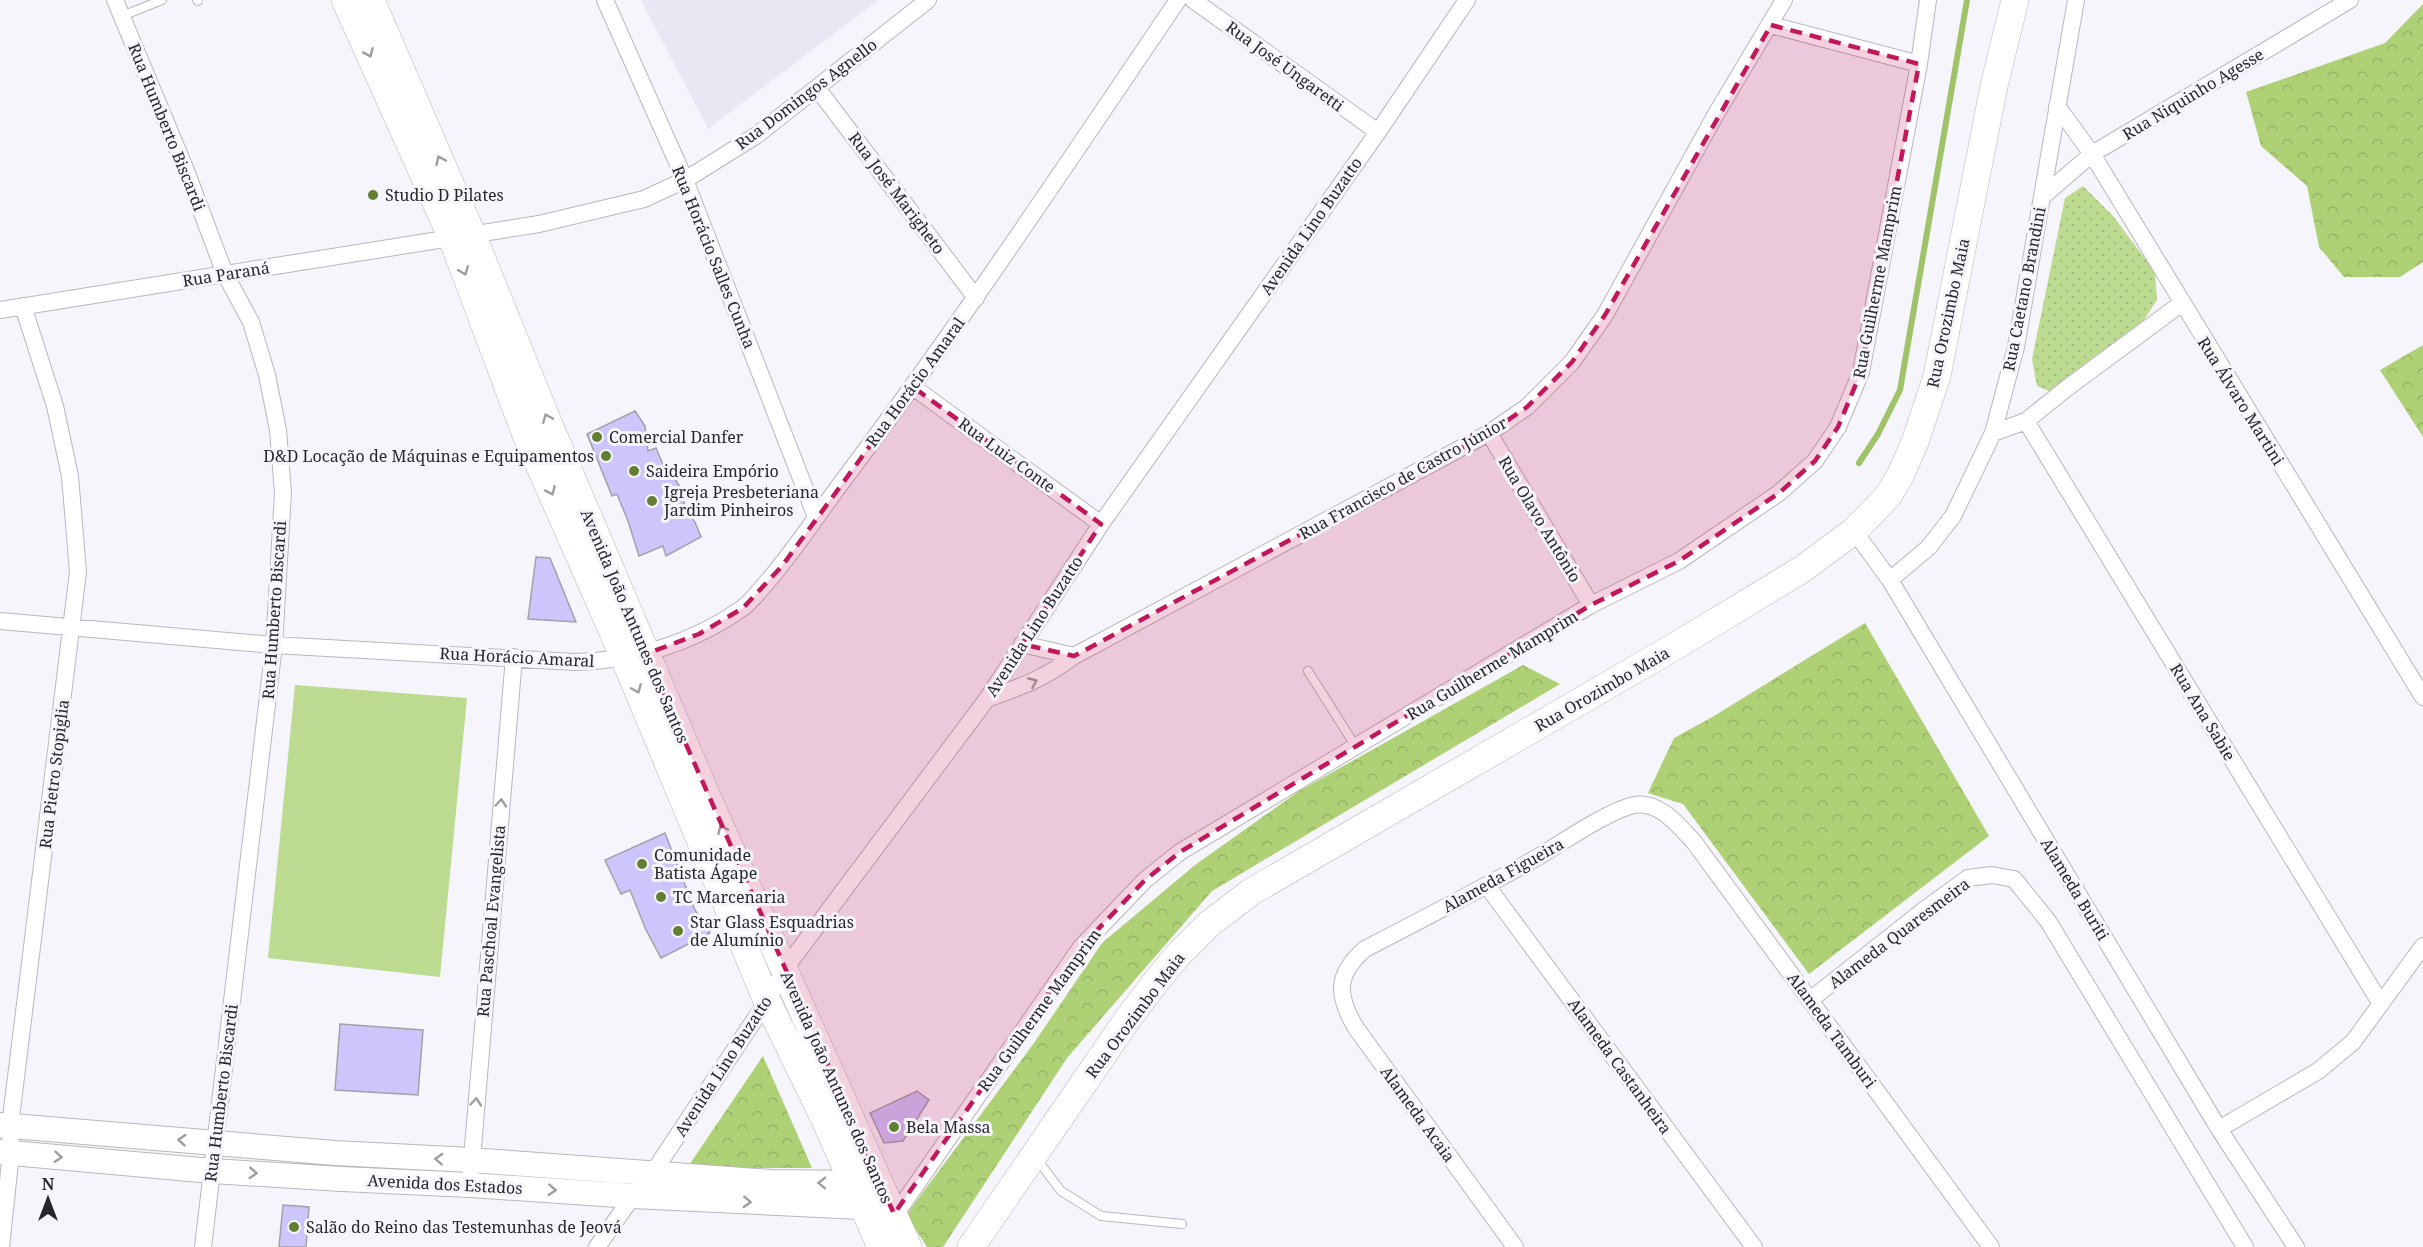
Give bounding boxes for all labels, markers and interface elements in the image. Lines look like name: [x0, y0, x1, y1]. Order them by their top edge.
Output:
street label: Rua José Ungaretti: [1222, 16, 1348, 116]
street label: Rua Domingos Agnello: [731, 33, 881, 155]
street label: Rua Humberto Biscardi: [123, 40, 211, 214]
street label: Rua Niquinho Agesse: [2118, 43, 2268, 145]
one-way arrow: [362, 47, 374, 58]
street label: Rua José Marigheto: [844, 127, 950, 259]
street label: Avenida Lino Buzatto: [1255, 153, 1367, 299]
one-way arrow: [435, 155, 447, 166]
street label: Rua Horácio Salles Cunha: [667, 162, 761, 352]
place label: Studio D Pilates: [385, 184, 504, 206]
street label: Rua Guilherme Mamprim: [1847, 184, 1907, 380]
marker: Studio D Pilates: [366, 188, 380, 202]
street label: Rua Caetano Brandini: [1997, 205, 2051, 373]
street label: Rua Orozimbo Maia: [1921, 236, 1975, 390]
street label: Rua Paraná: [181, 256, 271, 292]
one-way arrow: [457, 264, 469, 275]
street label: Rua Horácio Amaral: [861, 313, 969, 451]
street label: Rua Álvaro Martini: [2193, 333, 2289, 469]
street label: Rua Francisco de Castro Júnior: [1295, 411, 1511, 544]
street label: Rua Luiz Conte: [954, 412, 1060, 498]
one-way arrow: [542, 413, 554, 424]
place label: Comercial Danfer: [609, 426, 744, 448]
marker: Comercial Danfer: [590, 430, 604, 444]
place label: D&D Locação de Máquinas e Equipamentos: [263, 445, 594, 467]
marker: D&D Locação de Máquinas e Equipamentos: [599, 449, 613, 463]
street label: Rua Olavo Antônio: [1494, 452, 1586, 586]
place label: Saideira Empório: [646, 460, 779, 482]
marker: Saideira Empório: [627, 464, 641, 478]
place label: Igreja Presbeteriana Jardim Pinheiros: [663, 481, 819, 521]
one-way arrow: [544, 485, 556, 496]
marker: Igreja Presbeteriana Jardim Pinheiros: [645, 494, 659, 508]
street label: Avenida João Antunes dos Santos: [576, 506, 694, 746]
street label: Rua Humberto Biscardi: [257, 520, 291, 700]
street label: Avenida Lino Buzatto: [980, 551, 1088, 701]
street label: Rua Guilherme Mamprim: [1402, 605, 1582, 725]
street label: Rua Orozimbo Maia: [1531, 641, 1673, 737]
street label: Rua Horácio Amaral: [439, 642, 595, 672]
street label: Rua Ana Sabie: [2165, 659, 2241, 765]
one-way arrow: [1026, 677, 1037, 689]
one-way arrow: [630, 683, 642, 694]
street label: Rua Pietro Stopiglia: [34, 698, 74, 850]
one-way arrow: [494, 798, 507, 808]
street label: Rua Paschoal Evangelista: [472, 824, 510, 1018]
one-way arrow: [717, 825, 729, 836]
street label: Alameda Figueira: [1439, 833, 1567, 917]
street label: Alameda Buriti: [2036, 834, 2114, 944]
place label: Comunidade Batista Ágape: [654, 844, 757, 884]
marker: Comunidade Batista Ágape: [635, 857, 649, 871]
street label: Alameda Quaresmeira: [1824, 873, 1974, 993]
place label: TC Marcenaria: [673, 886, 785, 908]
marker: TC Marcenaria: [654, 890, 668, 904]
place label: Star Glass Esquadrias de Alumínio: [690, 911, 854, 951]
marker: Star Glass Esquadrias de Alumínio: [671, 924, 685, 938]
street label: Rua Guilherme Mamprim: [972, 924, 1106, 1096]
street label: Rua Orozimbo Maia: [1080, 948, 1190, 1082]
street label: Avenida João Antunes dos Santos: [776, 967, 898, 1207]
street label: Alameda Tamburi: [1783, 968, 1881, 1092]
street label: Avenida Lino Buzatto: [669, 991, 777, 1141]
street label: Alameda Castanheira: [1563, 994, 1677, 1138]
street label: Rua Humberto Biscardi: [199, 1003, 243, 1183]
street label: Alameda Acaia: [1376, 1061, 1460, 1167]
one-way arrow: [469, 1097, 482, 1106]
place label: Bela Massa: [906, 1116, 991, 1138]
marker: Bela Massa: [887, 1120, 901, 1134]
one-way arrow: [177, 1133, 186, 1146]
one-way arrow: [54, 1150, 63, 1163]
one-way arrow: [435, 1152, 444, 1165]
one-way arrow: [248, 1167, 257, 1180]
north arrow: [18, 1169, 78, 1229]
street label: Avenida dos Estados: [367, 1169, 523, 1199]
text: N: [42, 1173, 55, 1195]
one-way arrow: [818, 1177, 827, 1189]
one-way arrow: [548, 1184, 557, 1197]
one-way arrow: [742, 1195, 751, 1208]
place label: Salão do Reino das Testemunhas de Jeová: [306, 1216, 622, 1238]
marker: Salão do Reino das Testemunhas de Jeová: [287, 1220, 301, 1234]

